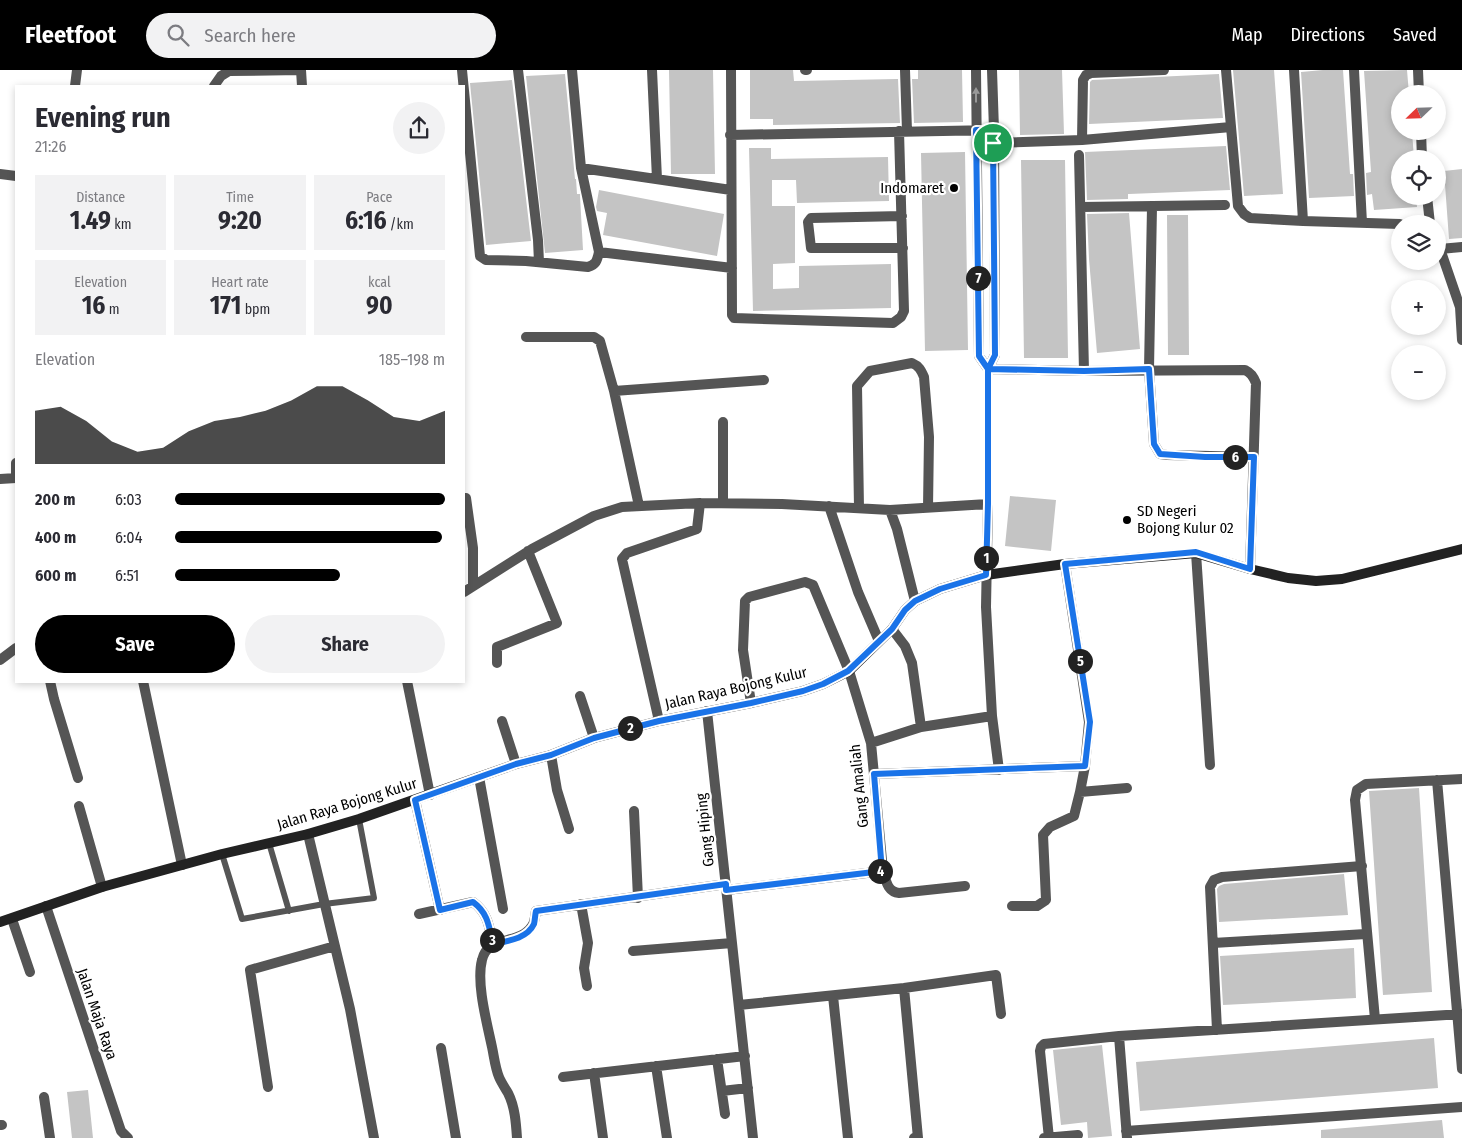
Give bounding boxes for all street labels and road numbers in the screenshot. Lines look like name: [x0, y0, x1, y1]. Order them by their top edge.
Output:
street label: Jalan Raya Bojong Kulur: [663, 663, 810, 713]
street label: Gang Amaliah: [846, 743, 872, 829]
street label: Jalan Raya Bojong Kulur: [275, 774, 420, 834]
street label: Gang Hiping: [692, 792, 718, 868]
street label: Jalan Maja Raya: [73, 966, 121, 1062]

